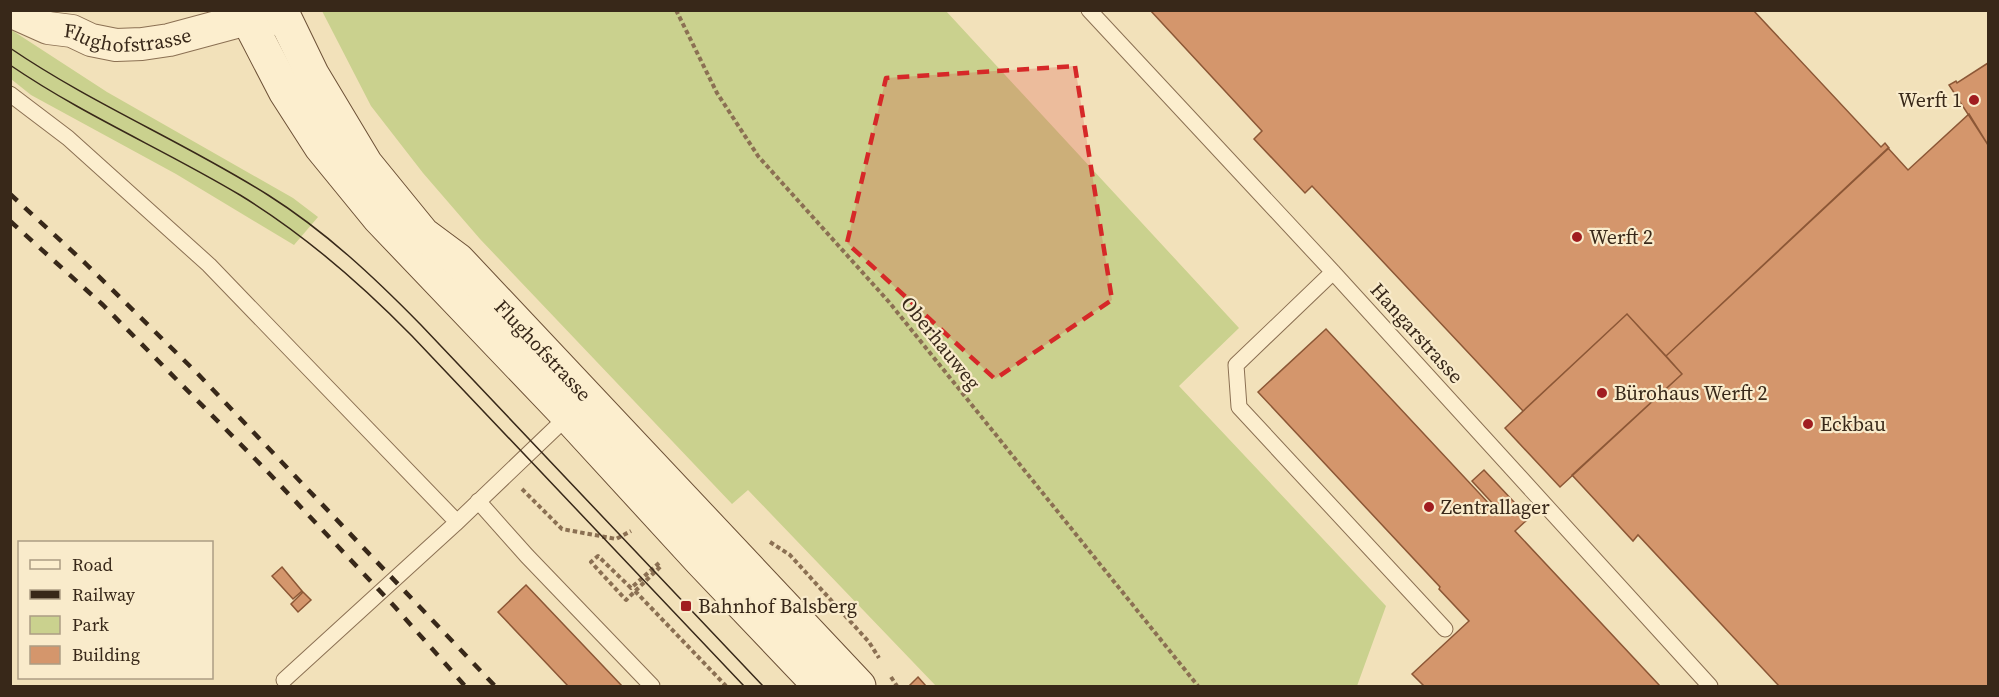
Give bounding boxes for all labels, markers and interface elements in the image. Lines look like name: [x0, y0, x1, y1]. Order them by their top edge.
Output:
street label: Flughofstrasse: [62, 16, 194, 59]
place label: Werft 1: [1898, 86, 1962, 114]
marker: Werft 1: [1967, 93, 1981, 107]
place label: Werft 2: [1589, 223, 1653, 251]
marker: Werft 2: [1570, 230, 1584, 244]
street label: Hangarstrasse: [1364, 276, 1470, 390]
street label: Oberhauweg: [895, 290, 987, 396]
street label: Flughofstrasse: [488, 293, 598, 407]
place label: Bürohaus Werft 2: [1614, 379, 1768, 407]
marker: Bürohaus Werft 2: [1595, 386, 1609, 400]
place label: Eckbau: [1820, 410, 1886, 438]
marker: Eckbau: [1801, 417, 1815, 431]
place label: Zentrallager: [1441, 493, 1550, 521]
marker: Zentrallager: [1422, 500, 1436, 514]
legend: [18, 541, 213, 679]
text: Road: [72, 552, 113, 577]
text: Railway: [72, 582, 136, 607]
place label: Bahnhof Balsberg: [698, 592, 857, 620]
marker: Bahnhof Balsberg: [679, 599, 693, 613]
text: Park: [72, 612, 109, 637]
text: Building: [72, 642, 140, 667]

